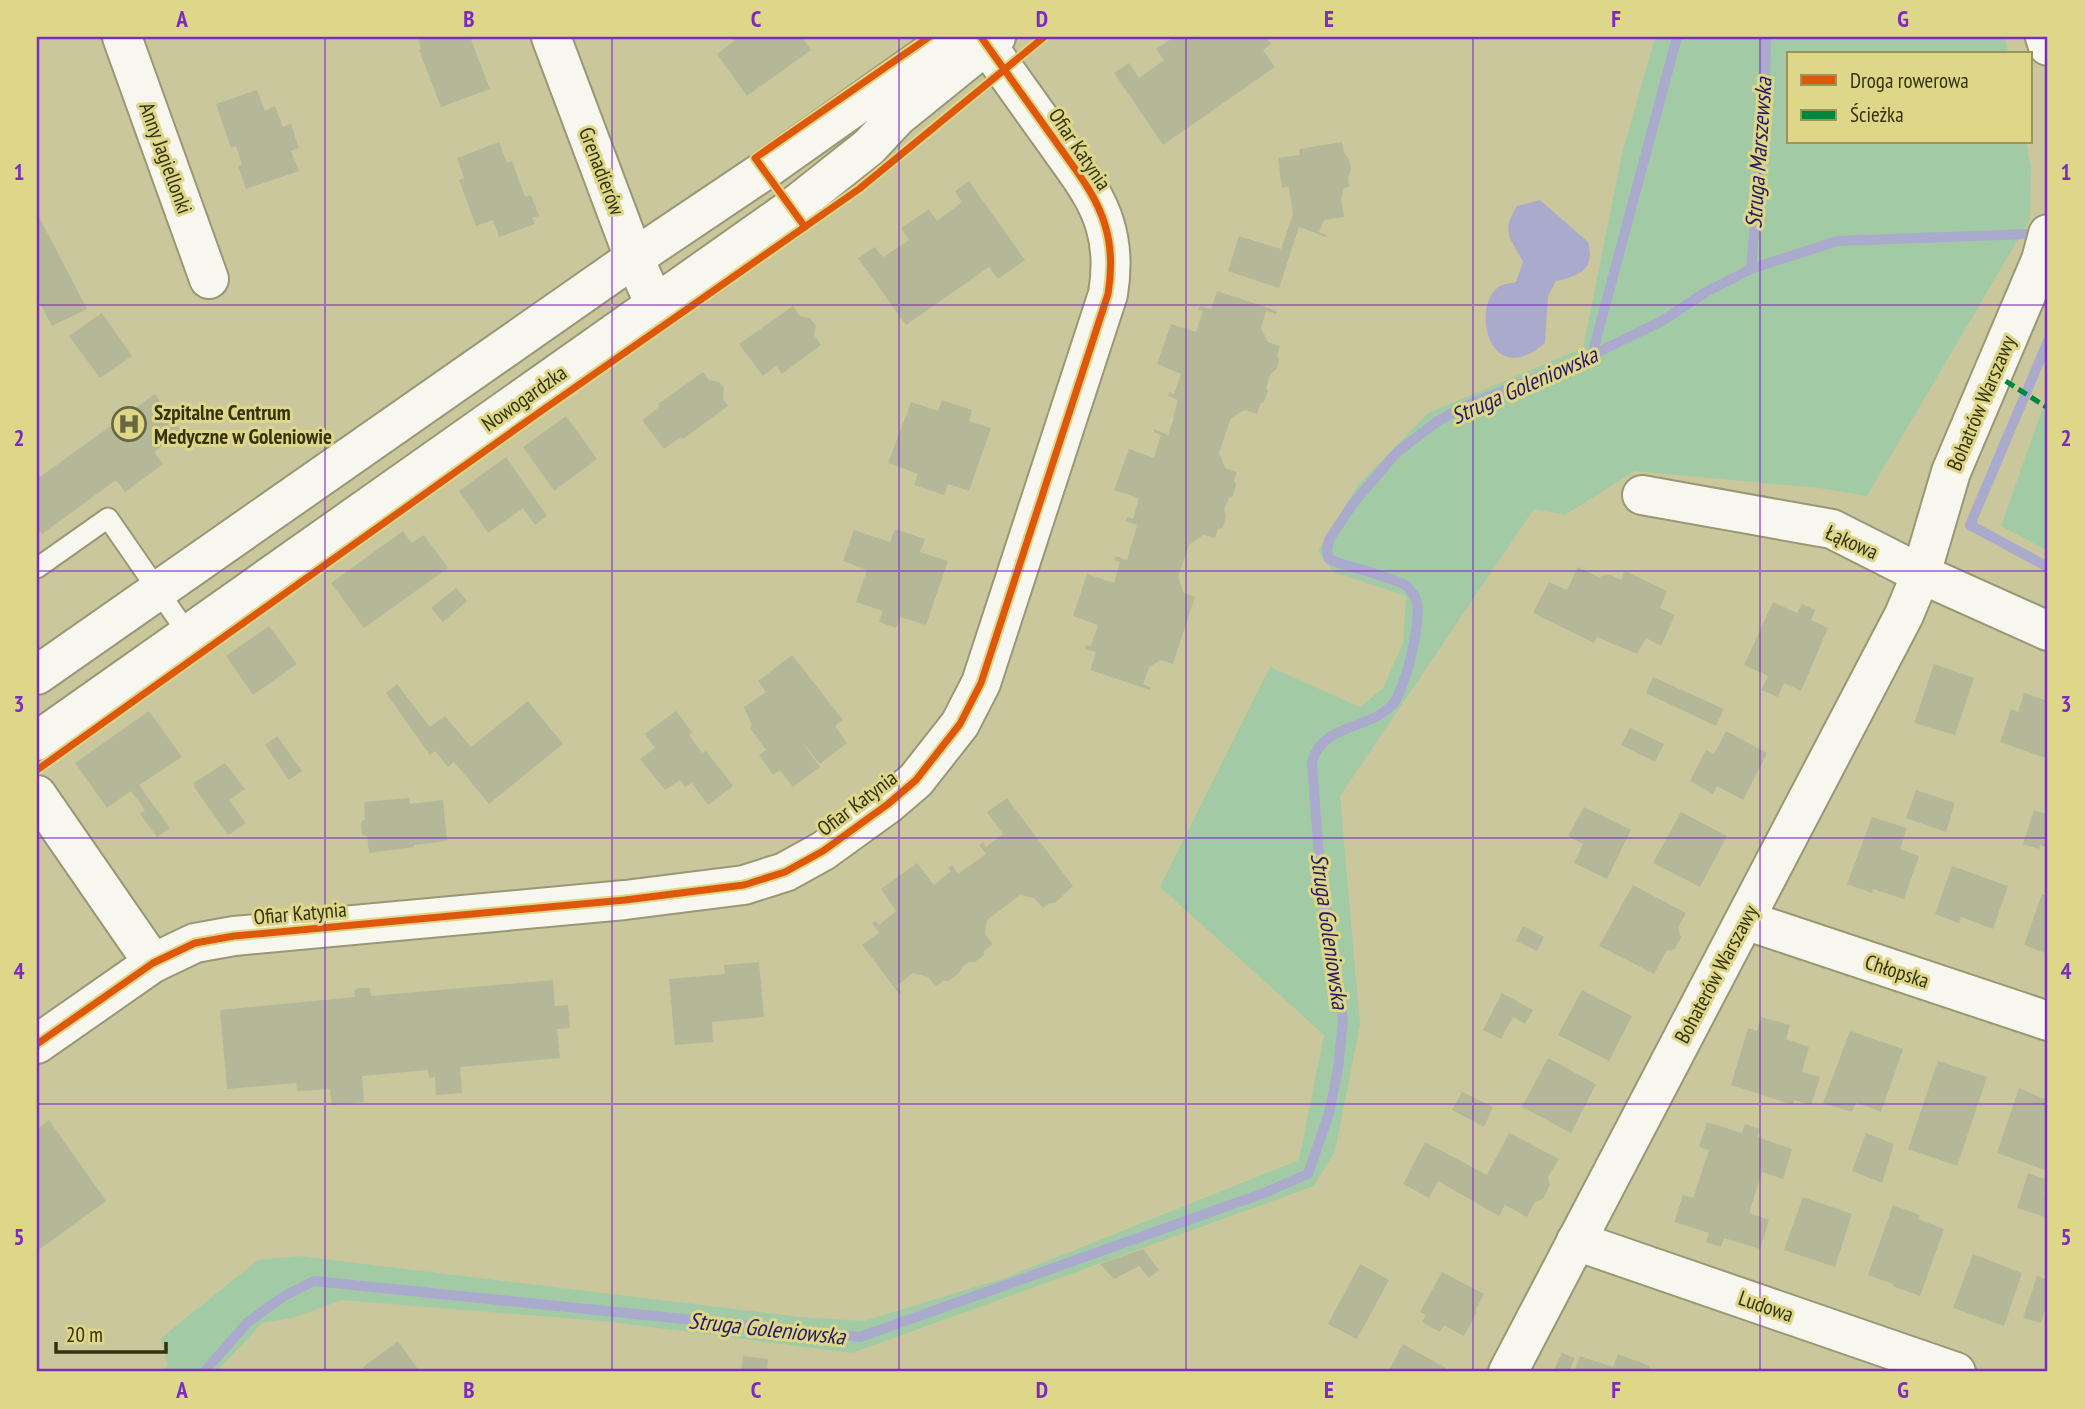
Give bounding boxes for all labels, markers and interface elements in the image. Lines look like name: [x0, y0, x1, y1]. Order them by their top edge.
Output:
text: A: [175, 4, 188, 33]
text: B: [463, 4, 475, 33]
text: C: [751, 4, 762, 33]
text: D: [1036, 4, 1048, 33]
text: E: [1324, 4, 1334, 33]
text: F: [1611, 4, 1621, 33]
text: G: [1897, 4, 1909, 33]
legend: [1787, 52, 2032, 144]
text: Droga rowerowa: [1850, 67, 1969, 94]
water label: Struga Marszewska: [1738, 75, 1778, 229]
street label: Anny Jagiellonki: [133, 99, 199, 217]
text: Ścieżka: [1850, 101, 1904, 128]
street label: Ofiar Katynia: [1043, 103, 1117, 195]
street label: Grenadierów: [573, 123, 631, 219]
text: 1: [14, 157, 25, 186]
text: 1: [2061, 157, 2072, 186]
street label: Bohatrów Warszawy: [1940, 331, 2022, 475]
water label: Struga Goleniowska: [1446, 339, 1603, 430]
street label: Nowogardzka: [476, 359, 572, 437]
place label: Szpitalne Centrum Medyczne w Goleniowie: [154, 399, 332, 450]
hospital icon: Szpitalne Centrum Medyczne w Goleniowie: [110, 405, 148, 443]
text: 2: [14, 423, 25, 452]
text: 2: [2061, 423, 2072, 452]
street label: Łąkowa: [1822, 519, 1882, 565]
text: 3: [14, 689, 25, 718]
text: 3: [2061, 689, 2072, 718]
street label: Ofiar Katynia: [812, 764, 902, 842]
water label: Struga Goleniowska: [1305, 851, 1356, 1012]
street label: Ofiar Katynia: [252, 895, 348, 931]
street label: Bohaterów Warszawy: [1668, 900, 1764, 1048]
street label: Chłopska: [1862, 948, 1932, 994]
text: 4: [14, 956, 25, 985]
text: 4: [2061, 956, 2072, 985]
text: 5: [14, 1222, 25, 1251]
text: 5: [2061, 1222, 2072, 1251]
street label: Ludowa: [1735, 1284, 1797, 1328]
water label: Struga Goleniowska: [687, 1305, 848, 1351]
scale bar: [56, 1311, 166, 1355]
text: 20 m: [66, 1321, 103, 1348]
text: A: [175, 1375, 188, 1404]
text: B: [463, 1375, 475, 1404]
text: C: [751, 1375, 762, 1404]
text: D: [1036, 1375, 1048, 1404]
text: E: [1324, 1375, 1334, 1404]
text: F: [1611, 1375, 1621, 1404]
text: G: [1897, 1375, 1909, 1404]

